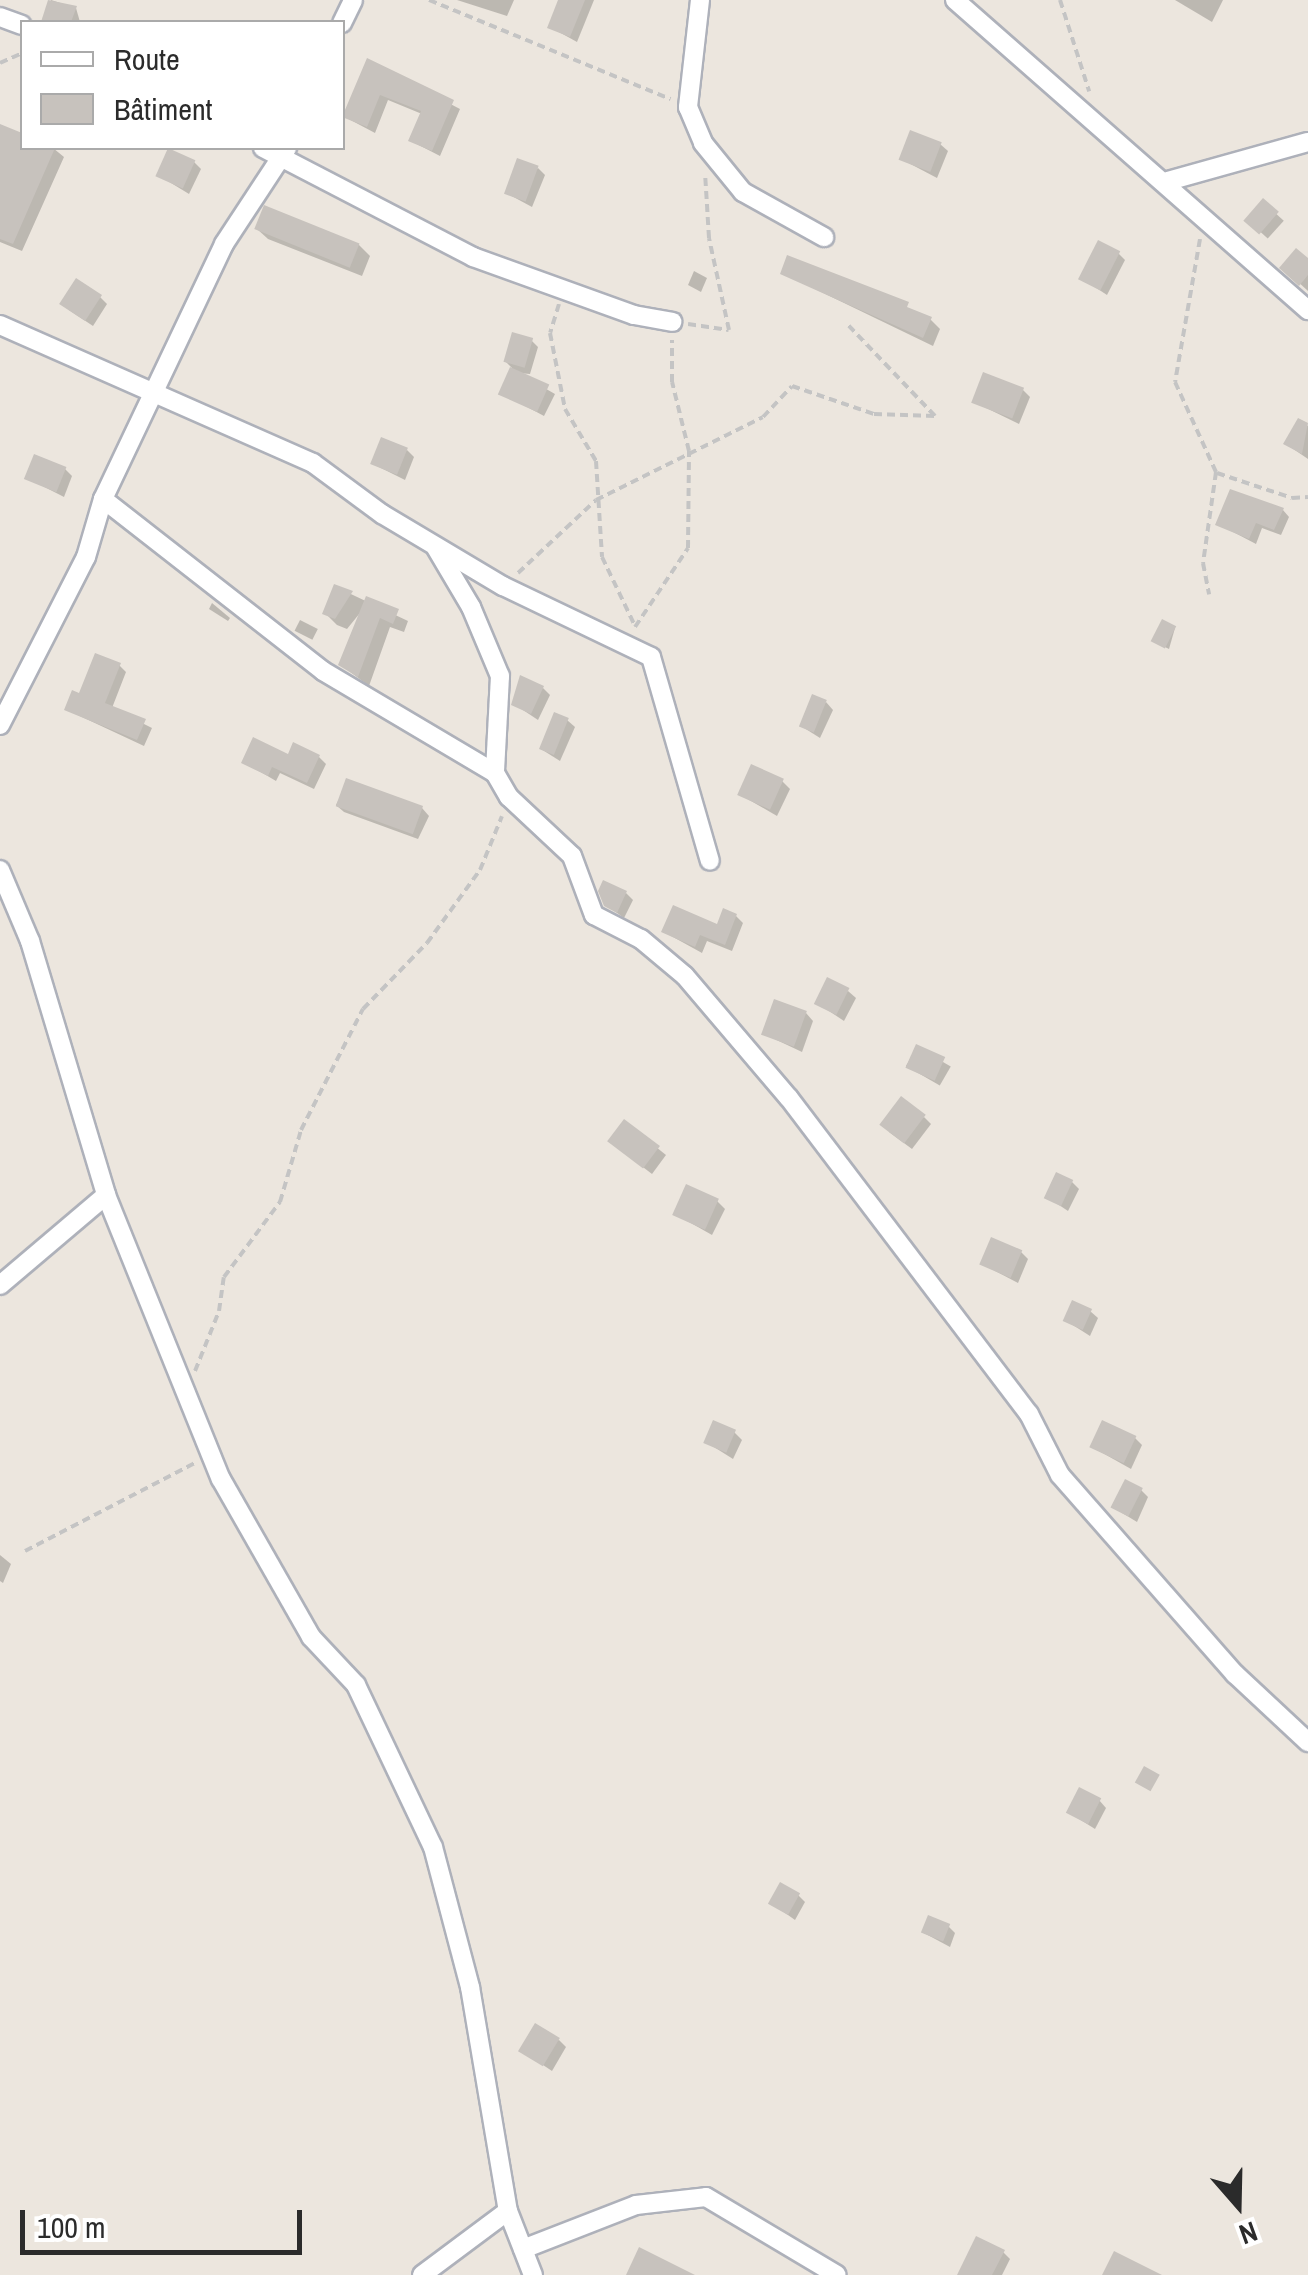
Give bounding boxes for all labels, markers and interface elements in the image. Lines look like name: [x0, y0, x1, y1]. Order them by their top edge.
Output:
legend: [20, 20, 345, 150]
text: Route: [114, 39, 180, 79]
text: Bâtiment: [114, 89, 212, 129]
north arrow: [1188, 2155, 1288, 2255]
scale bar: [25, 2190, 308, 2252]
text: 100 m: [37, 2207, 105, 2247]
text: N: [1234, 2212, 1263, 2254]

